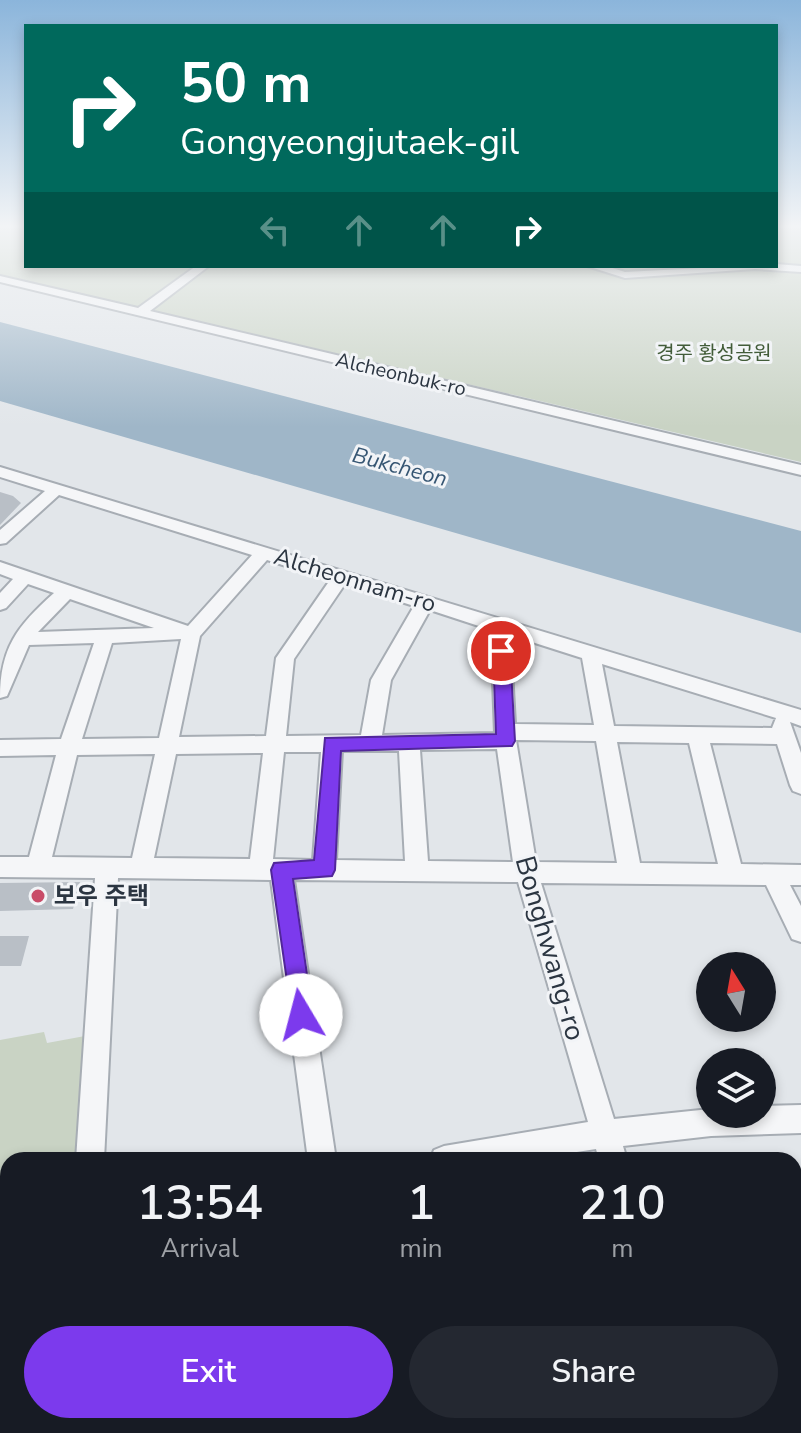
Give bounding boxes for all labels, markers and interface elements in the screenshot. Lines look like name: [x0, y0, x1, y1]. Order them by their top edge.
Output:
text: 50 m: [180, 45, 311, 122]
icon: right: [48, 56, 152, 160]
text: Gongyeongjutaek-gil: [180, 118, 519, 167]
icon: left: [253, 208, 297, 252]
icon: ahead: [337, 208, 381, 252]
icon: ahead: [421, 208, 465, 252]
icon: right: [505, 208, 549, 252]
park label: 경주 황성공원: [656, 340, 772, 367]
street label: Alcheonbuk-ro: [333, 346, 469, 403]
water label: Bukcheon: [349, 440, 451, 494]
street label: Alcheonnam-ro: [270, 540, 440, 620]
pin: [467, 617, 535, 685]
icon: arrive: [479, 629, 523, 673]
street label: Bonghwang-ro: [506, 852, 595, 1045]
place label: 보우 주택: [54, 880, 149, 912]
marker: 보우 주택: [29, 887, 47, 905]
north arrow: [696, 952, 776, 1032]
map controls: [696, 952, 776, 1128]
position arrow: [259, 973, 343, 1057]
button: layers: [696, 1048, 776, 1128]
text: 13:54: [136, 1170, 263, 1236]
text: 1: [407, 1170, 435, 1236]
text: 210: [579, 1170, 666, 1236]
text: Arrival: [161, 1231, 239, 1266]
text: min: [400, 1231, 443, 1266]
text: m: [611, 1231, 633, 1266]
button: Exit: [24, 1326, 393, 1418]
button: Share: [409, 1326, 778, 1418]

